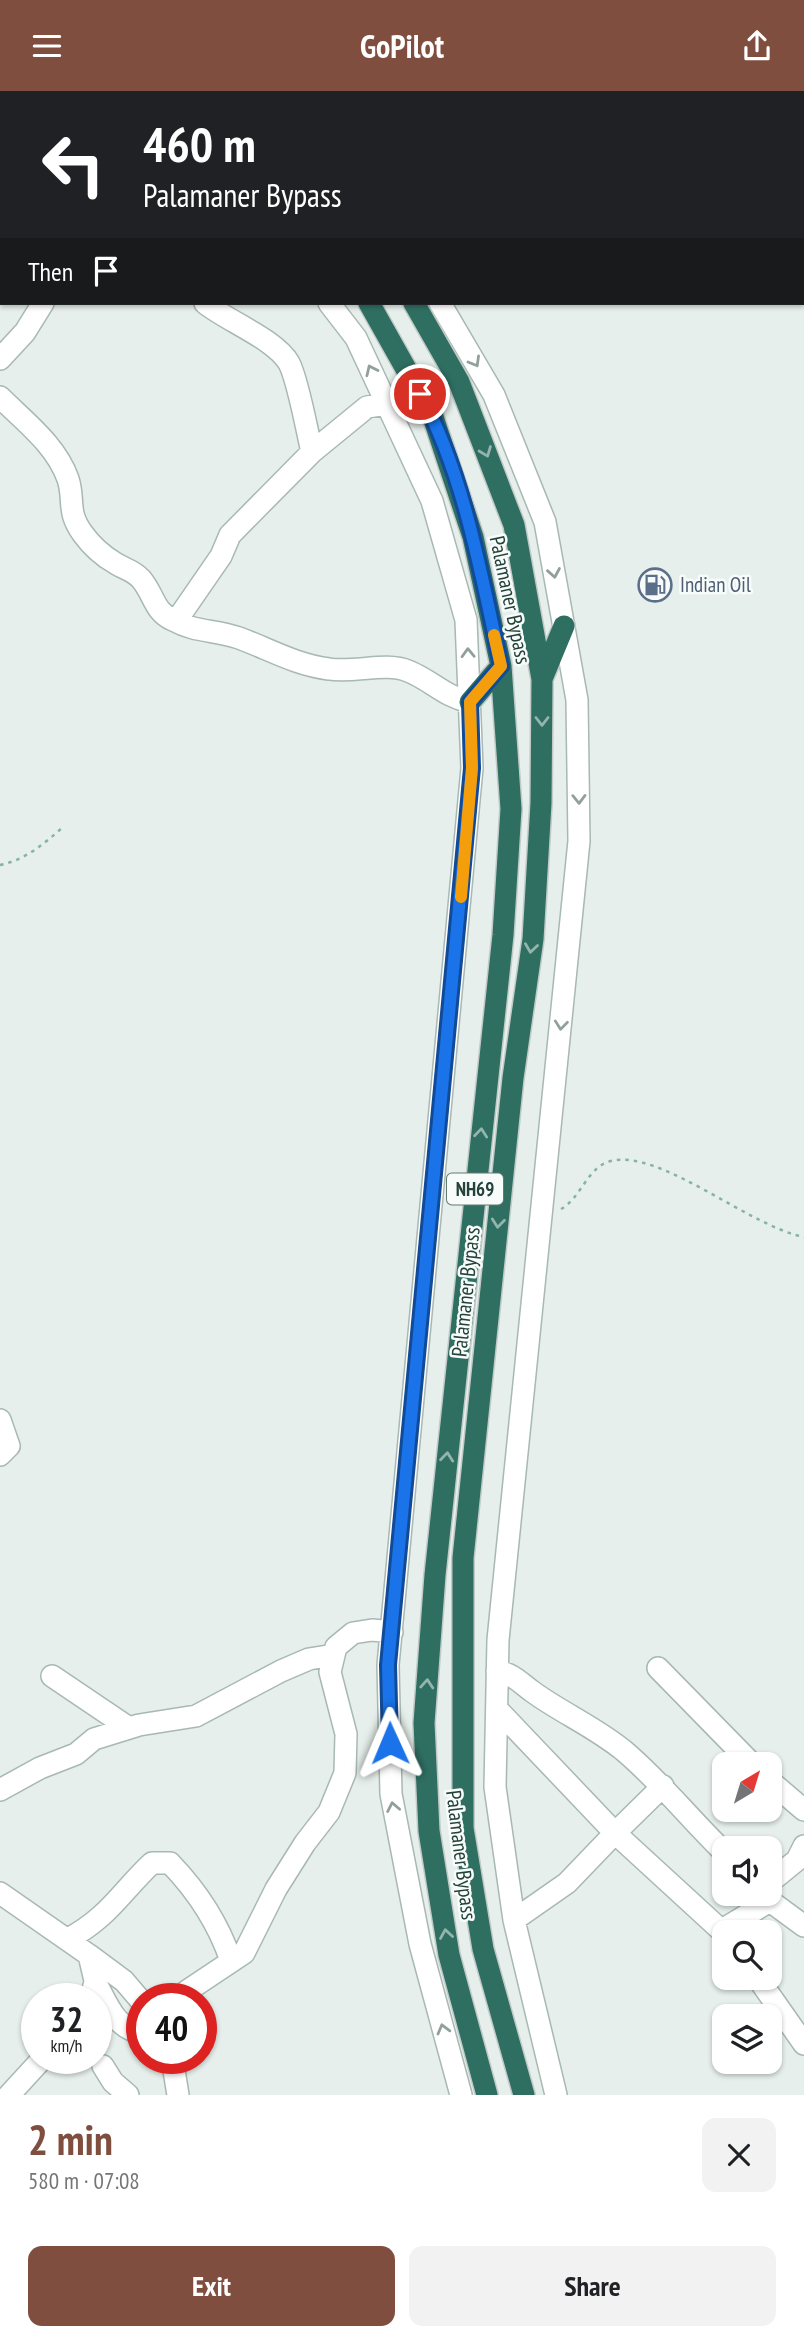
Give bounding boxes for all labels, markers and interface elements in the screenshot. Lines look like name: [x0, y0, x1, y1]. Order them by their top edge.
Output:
text: GoPilot: [360, 25, 444, 67]
icon: menu: [28, 27, 66, 65]
icon: share: [738, 27, 776, 65]
text: 460 m: [143, 112, 256, 176]
icon: left: [28, 119, 119, 210]
text: Palamaner Bypass: [143, 174, 342, 216]
icon: arrive: [87, 252, 125, 290]
text: Then: [28, 255, 73, 288]
one-way arrow: [466, 354, 479, 367]
pin: [390, 364, 450, 424]
one-way arrow: [365, 365, 379, 377]
icon: arrive: [401, 375, 439, 413]
one-way arrow: [478, 446, 492, 458]
street label: Palamaner Bypass: [484, 533, 537, 666]
fuel station icon: Indian Oil: [636, 566, 674, 604]
one-way arrow: [546, 567, 561, 579]
place label: Indian Oil: [680, 571, 751, 598]
one-way arrow: [460, 647, 475, 658]
one-way arrow: [534, 716, 550, 727]
one-way arrow: [571, 794, 587, 804]
one-way arrow: [524, 942, 539, 954]
one-way arrow: [553, 1019, 568, 1031]
one-way arrow: [474, 1127, 489, 1139]
road number: NH69: [447, 1173, 503, 1205]
one-way arrow: [491, 1217, 506, 1228]
street label: Palamaner Bypass: [445, 1226, 486, 1358]
one-way arrow: [439, 1451, 454, 1462]
one-way arrow: [419, 1678, 434, 1689]
position arrow: [353, 1706, 427, 1780]
north arrow: [712, 1752, 782, 1822]
map controls: [712, 1752, 782, 2074]
street label: Palamaner Bypass: [440, 1789, 483, 1921]
one-way arrow: [387, 1801, 402, 1813]
button: sound: [712, 1836, 782, 1906]
button: search: [712, 1920, 782, 1990]
one-way arrow: [439, 1928, 454, 1940]
speed limit sign: 40: [126, 1983, 217, 2074]
text: 32: [50, 1996, 83, 2042]
button: layers: [712, 2004, 782, 2074]
one-way arrow: [437, 2023, 451, 2035]
text: km/h: [51, 2034, 82, 2057]
text: 2 min: [28, 2112, 113, 2167]
button: close: [702, 2118, 776, 2192]
text: 580 m · 07:08: [28, 2166, 140, 2195]
button: Exit: [28, 2246, 395, 2326]
button: Share: [409, 2246, 776, 2326]

